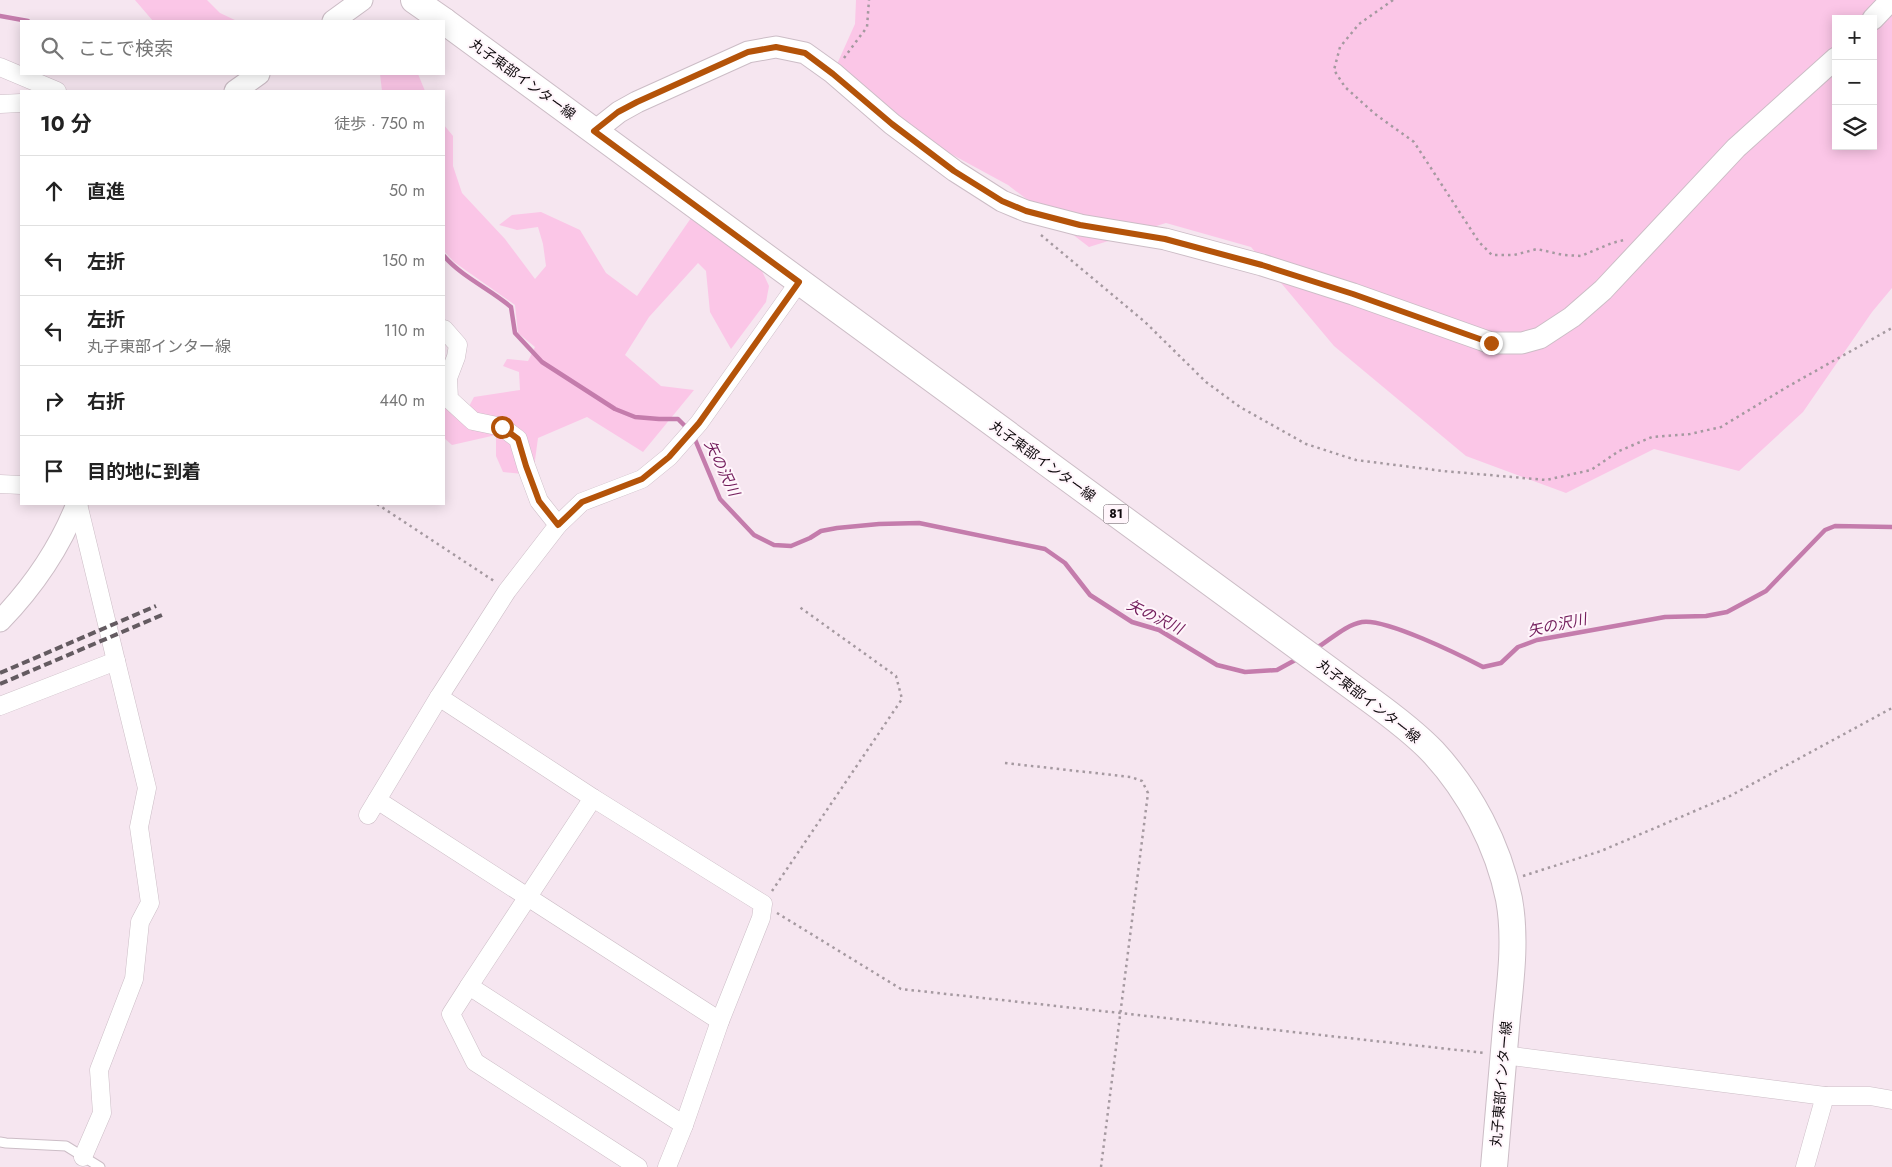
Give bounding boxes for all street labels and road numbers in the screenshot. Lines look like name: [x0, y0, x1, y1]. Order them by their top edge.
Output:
street label: 丸子東部インター線: [466, 34, 580, 124]
street label: 丸子東部インター線: [986, 416, 1100, 506]
road number: 81: [1104, 504, 1128, 524]
street label: 丸子東部インター線: [1313, 654, 1425, 748]
street label: 丸子東部インター線: [1486, 1020, 1516, 1148]

